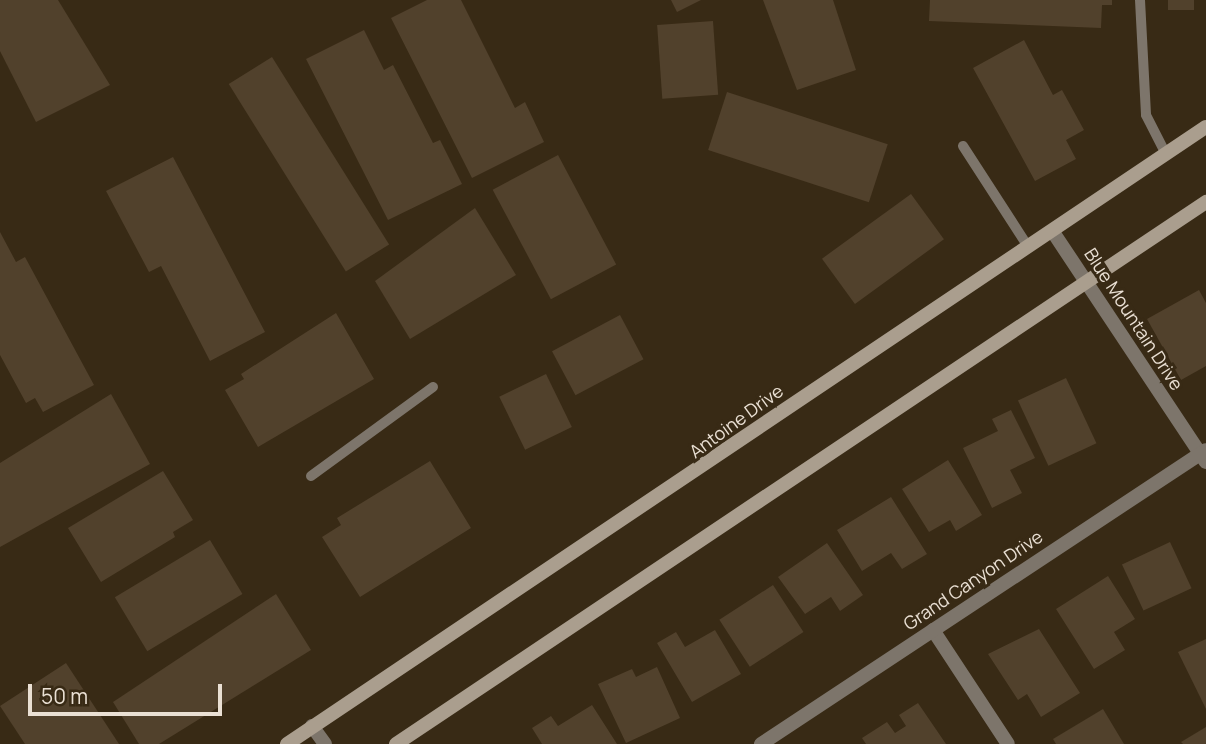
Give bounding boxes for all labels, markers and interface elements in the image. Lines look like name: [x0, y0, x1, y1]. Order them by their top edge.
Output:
street label: Blue Mountain Drive: [1080, 244, 1188, 394]
street label: Antoine Drive: [685, 380, 787, 462]
street label: Grand Canyon Drive: [899, 525, 1047, 635]
scale bar: [32, 670, 226, 714]
text: 50 m: [41, 682, 88, 710]

